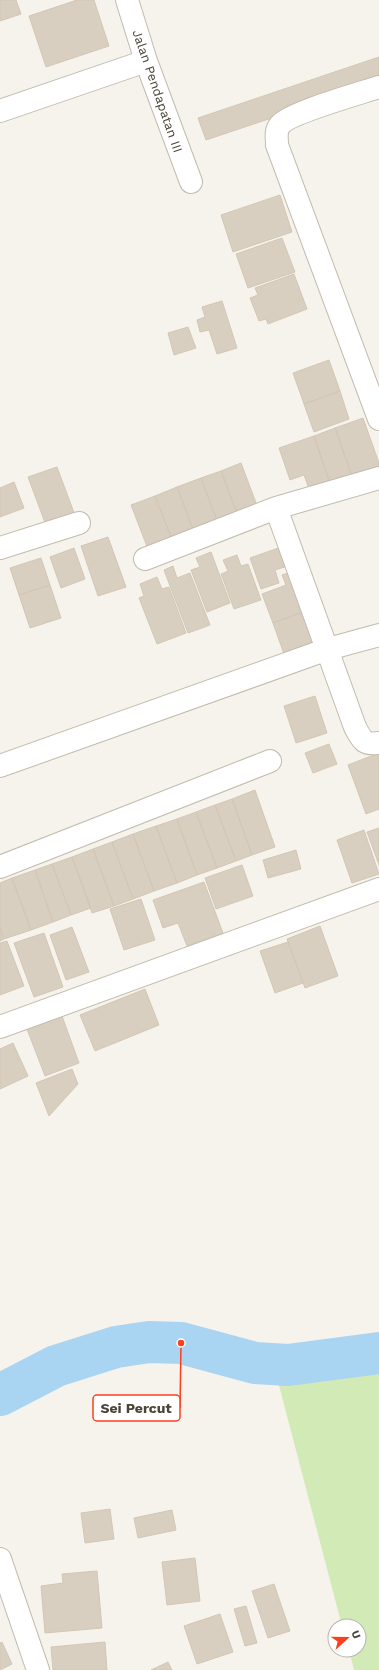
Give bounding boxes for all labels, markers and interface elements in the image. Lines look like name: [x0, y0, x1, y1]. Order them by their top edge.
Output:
street label: Jalan Pendapatan III: [129, 28, 186, 155]
callout: Sei Percut: [93, 1395, 180, 1421]
text: Sei Percut: [100, 1400, 172, 1416]
north arrow: [327, 1618, 367, 1658]
text: U: [348, 1629, 363, 1641]

